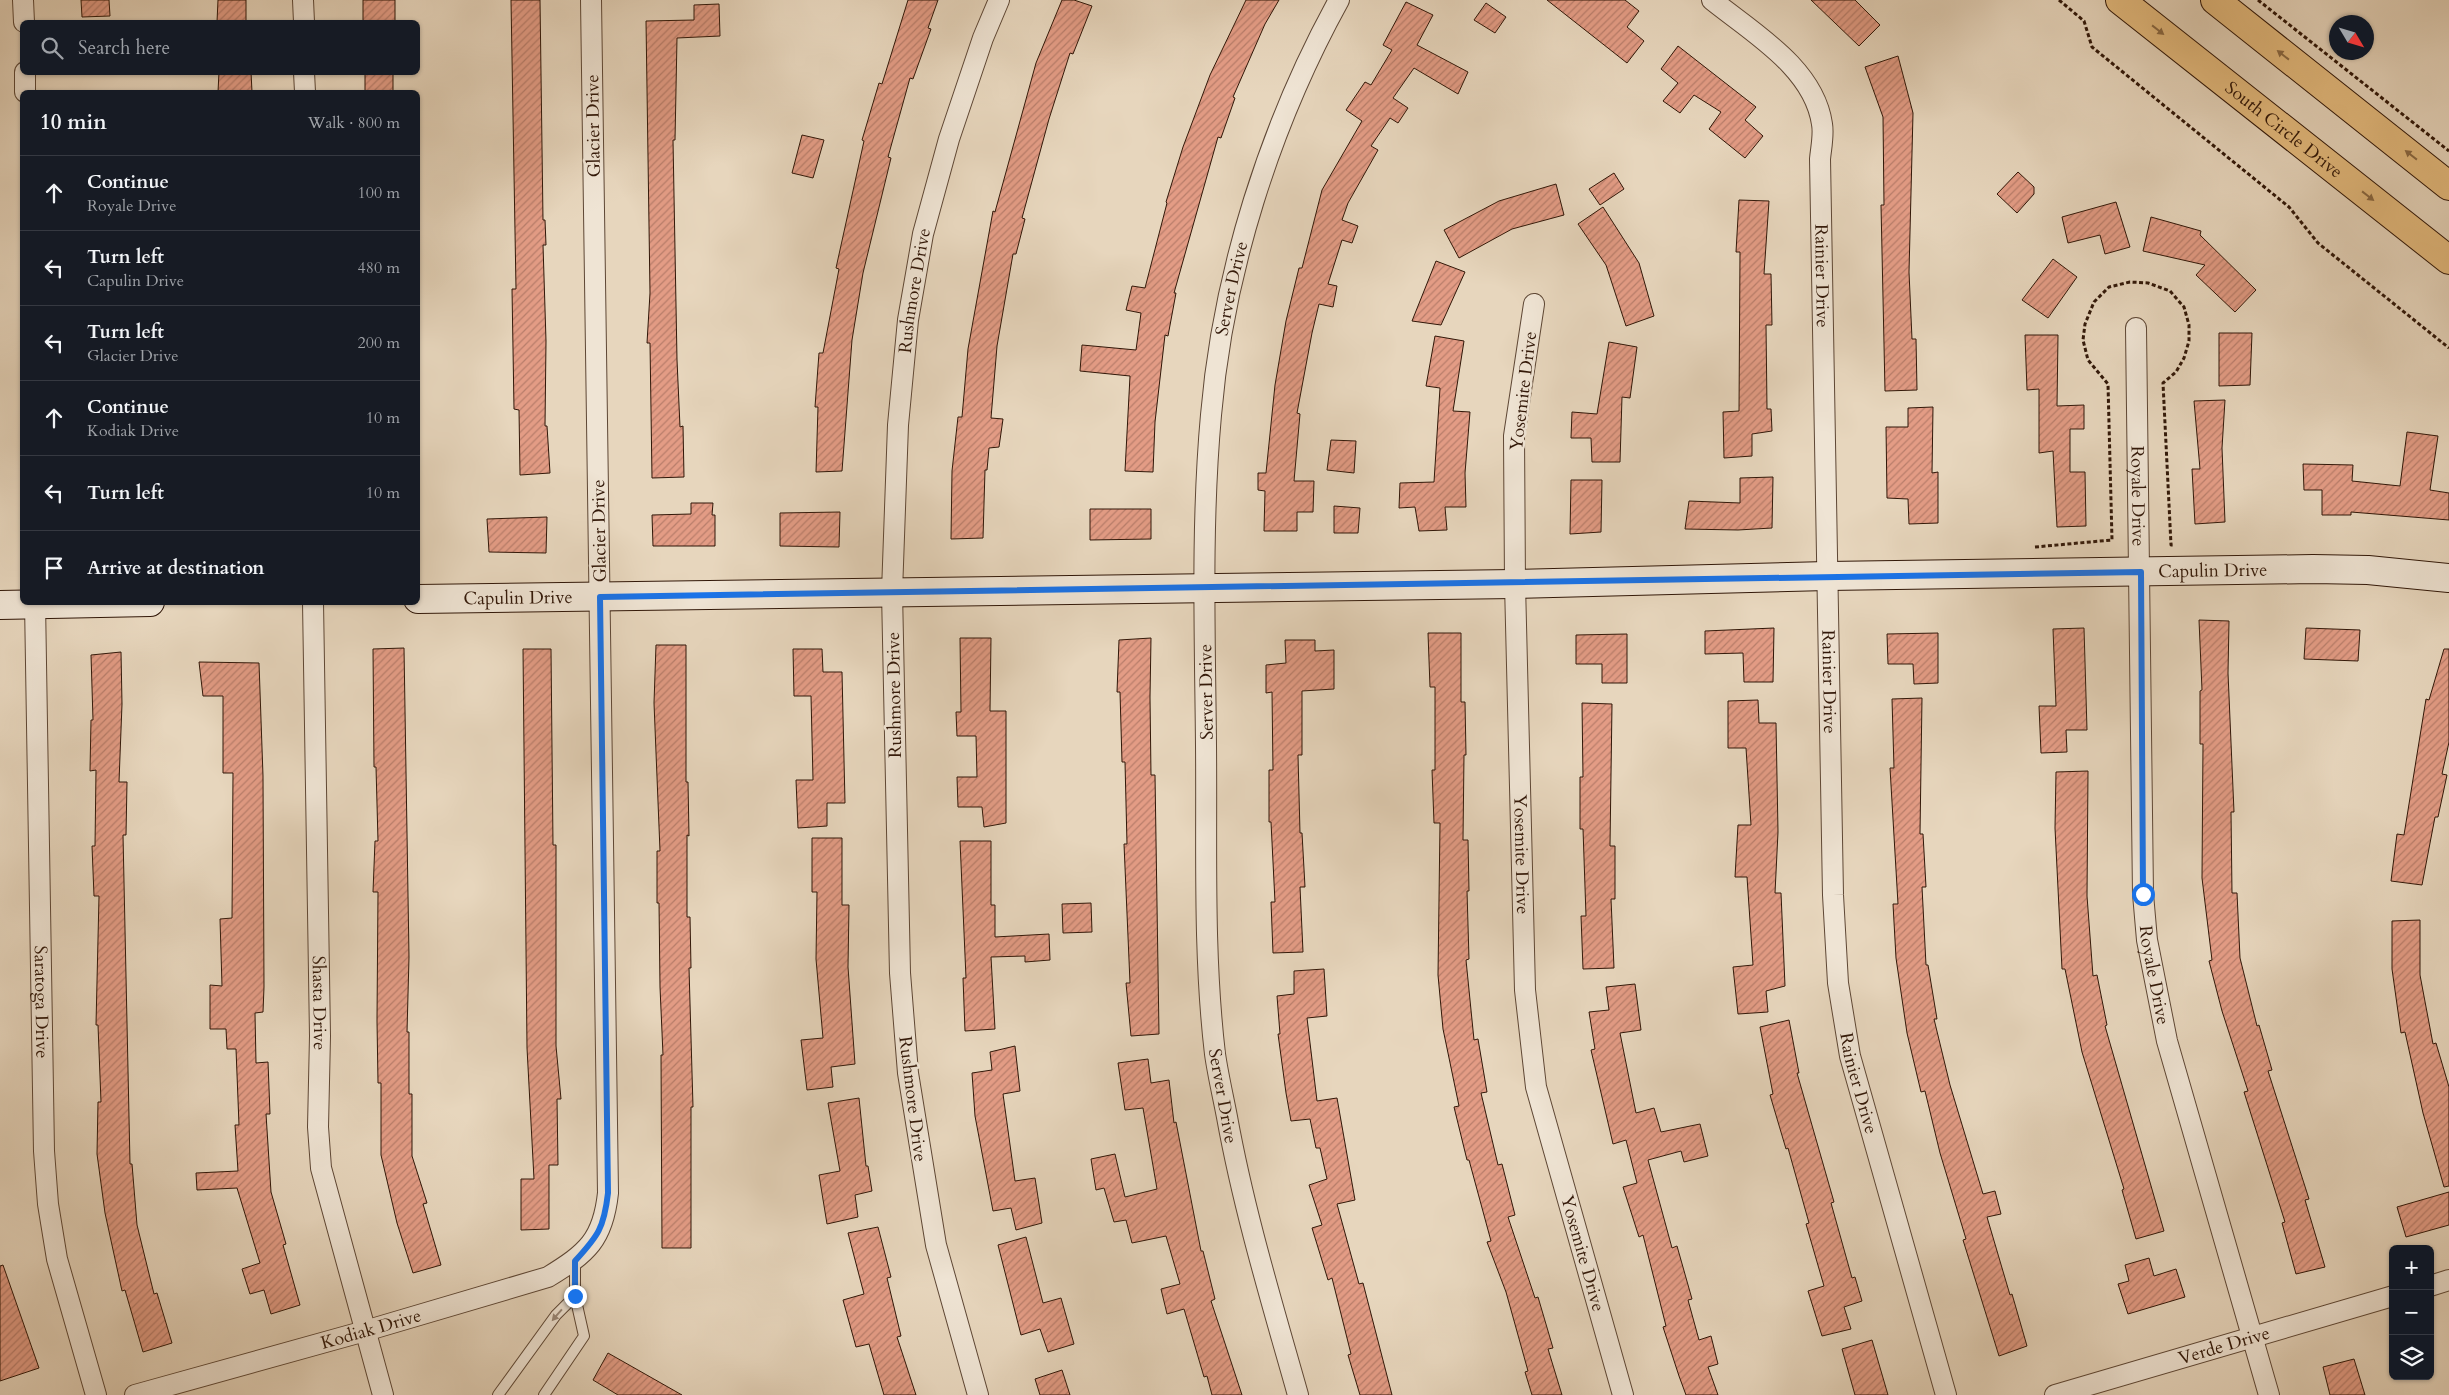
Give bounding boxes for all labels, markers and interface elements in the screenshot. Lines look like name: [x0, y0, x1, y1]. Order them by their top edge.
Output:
north arrow: [2329, 15, 2374, 60]
search box: [20, 20, 420, 75]
one-way arrow: [2151, 25, 2164, 36]
icon: search: [38, 34, 66, 62]
text: Search here: [78, 35, 170, 61]
one-way arrow: [2277, 49, 2290, 60]
street label: Glacier Drive: [580, 74, 607, 178]
street label: South Circle Drive: [2219, 76, 2348, 184]
text: 10 min: [40, 108, 107, 137]
text: Walk · 800 m: [308, 112, 400, 134]
one-way arrow: [2405, 150, 2418, 161]
text: Continue: [87, 169, 169, 195]
icon: ahead: [40, 179, 68, 207]
text: 100 m: [358, 182, 400, 204]
one-way arrow: [2361, 190, 2374, 201]
text: Royale Drive: [87, 195, 176, 217]
street label: Rainier Drive: [1808, 224, 1835, 328]
street label: Rushmore Drive: [893, 225, 937, 354]
street label: Server Drive: [1209, 239, 1254, 338]
text: Turn left: [87, 244, 164, 270]
icon: left: [40, 254, 68, 282]
text: 480 m: [358, 257, 400, 279]
text: Capulin Drive: [87, 270, 184, 292]
text: Turn left: [87, 319, 164, 345]
icon: left: [40, 329, 68, 357]
street label: Yosemite Drive: [1504, 330, 1543, 452]
text: 200 m: [358, 332, 400, 354]
text: Glacier Drive: [87, 345, 179, 367]
text: Continue: [87, 394, 169, 420]
icon: ahead: [40, 404, 68, 432]
text: 10 m: [366, 407, 400, 429]
text: Kodiak Drive: [87, 420, 179, 442]
street label: Royale Drive: [2124, 445, 2151, 546]
icon: left: [40, 479, 68, 507]
street label: Glacier Drive: [586, 479, 613, 583]
text: Turn left: [87, 480, 164, 506]
text: 10 m: [366, 482, 400, 504]
icon: arrive: [40, 554, 68, 582]
text: Arrive at destination: [87, 555, 264, 581]
street label: Capulin Drive: [2158, 558, 2268, 584]
street label: Capulin Drive: [463, 585, 573, 611]
street label: Rainier Drive: [1815, 630, 1842, 734]
street label: Rushmore Drive: [881, 632, 908, 758]
street label: Server Drive: [1193, 644, 1220, 740]
street label: Yosemite Drive: [1507, 794, 1535, 915]
route start: [2132, 883, 2155, 906]
street label: Royale Drive: [2133, 924, 2176, 1027]
street label: Saratoga Drive: [28, 945, 54, 1059]
street label: Shasta Drive: [306, 955, 332, 1051]
street label: Rainier Drive: [1833, 1031, 1883, 1137]
street label: Rushmore Drive: [892, 1035, 933, 1163]
street label: Server Drive: [1202, 1047, 1243, 1146]
street label: Yosemite Drive: [1554, 1192, 1611, 1314]
map controls: [2389, 1245, 2434, 1380]
button: +: [2389, 1245, 2434, 1290]
route end: [564, 1285, 587, 1308]
button: −: [2389, 1290, 2434, 1335]
street label: Kodiak Drive: [318, 1303, 424, 1356]
one-way arrow: [551, 1308, 562, 1321]
street label: Verde Drive: [2175, 1321, 2273, 1371]
button: layers: [2389, 1335, 2434, 1380]

